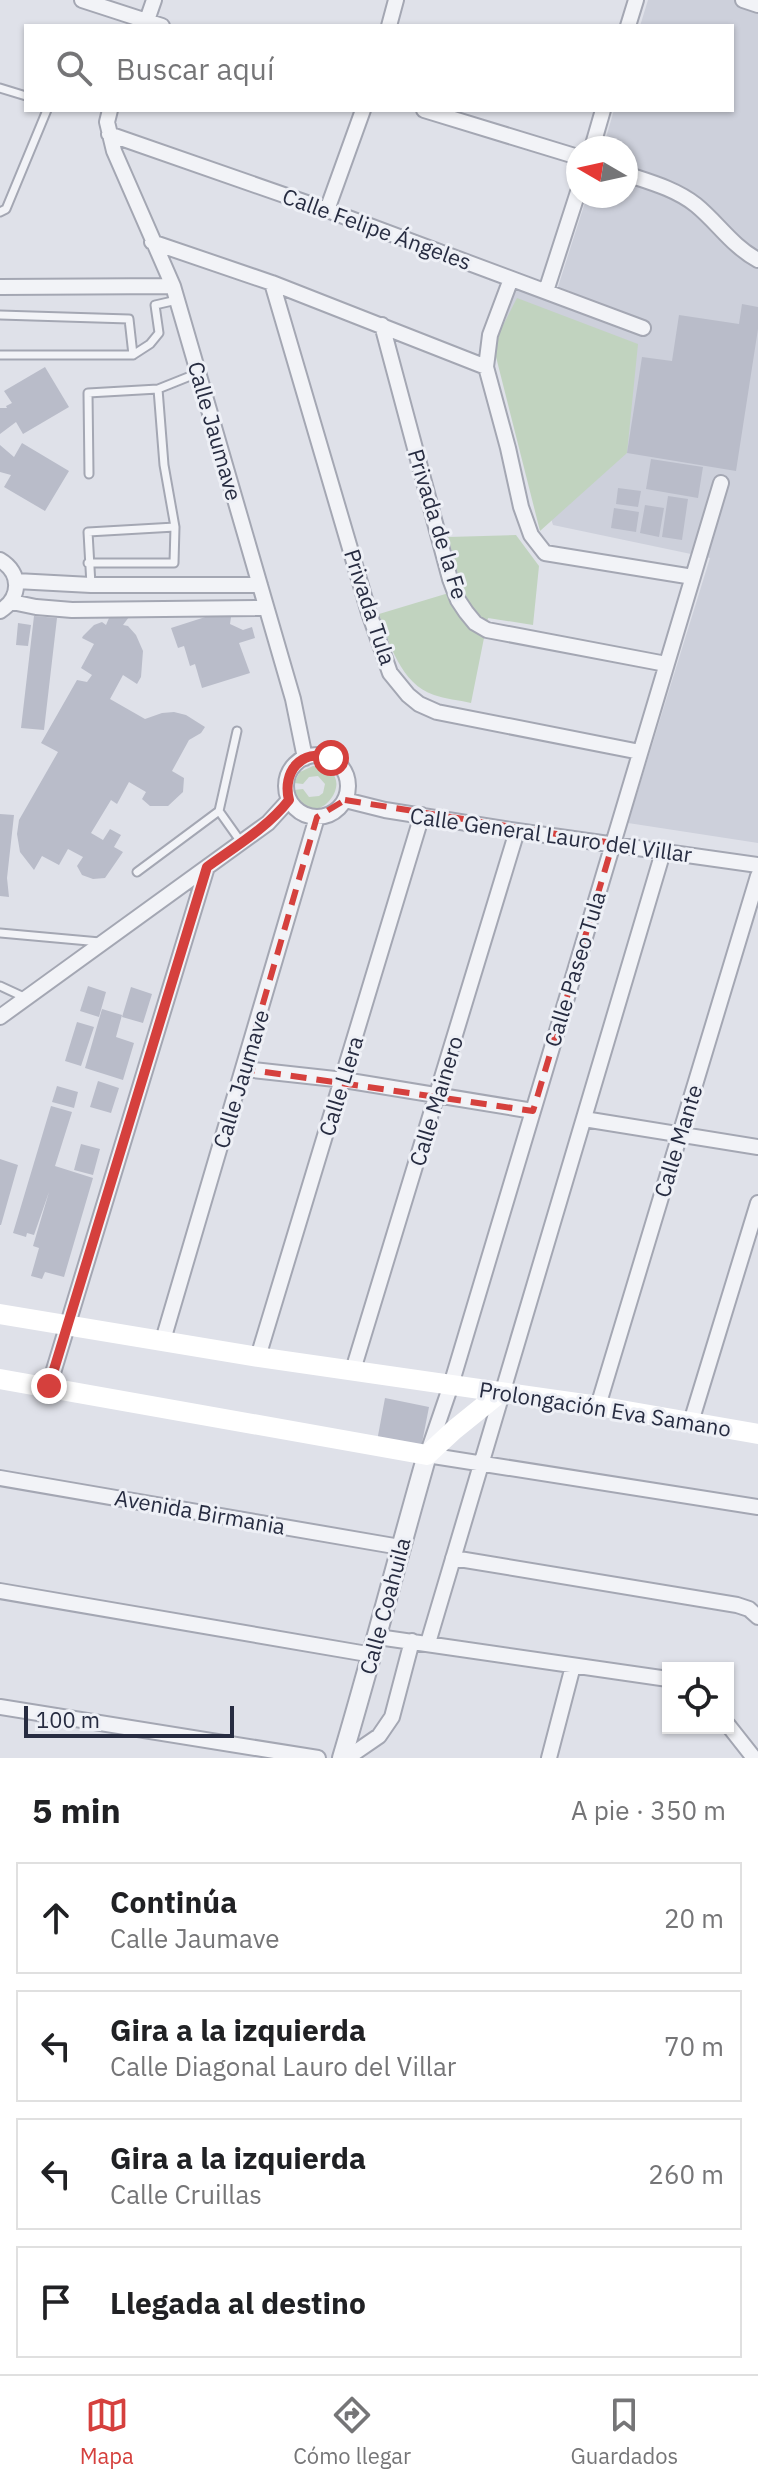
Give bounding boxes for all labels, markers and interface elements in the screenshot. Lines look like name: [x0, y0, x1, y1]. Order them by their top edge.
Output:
search box: [24, 24, 734, 112]
icon: search: [52, 46, 96, 90]
text: Buscar aquí: [116, 49, 274, 88]
north arrow: [566, 136, 638, 208]
street label: Calle Felipe Ángeles: [279, 181, 476, 276]
street label: Calle Jaumave: [182, 358, 249, 504]
street label: Privada de la Fe: [402, 445, 475, 602]
street label: Privada Tula: [338, 545, 403, 669]
route start: [313, 740, 349, 776]
street label: Calle General Lauro del Villar: [408, 800, 694, 869]
street label: Calle Paseo Tula: [537, 887, 612, 1050]
street label: Calle Jaumave: [206, 1006, 275, 1152]
street label: Calle Llera: [312, 1032, 370, 1140]
street label: Calle Mainero: [402, 1032, 469, 1169]
street label: Calle Mante: [647, 1081, 708, 1201]
route end: [31, 1368, 67, 1404]
street label: Prolongación Eva Samano: [477, 1374, 733, 1443]
street label: Avenida Birmania: [113, 1482, 288, 1541]
street label: Calle Coahuila: [352, 1534, 417, 1677]
map controls: [662, 1662, 734, 1734]
button: locate: [662, 1662, 734, 1734]
scale bar: [24, 1702, 234, 1738]
text: 100 m: [36, 1705, 100, 1734]
text: 5 min: [32, 1788, 121, 1832]
text: A pie · 350 m: [571, 1793, 726, 1827]
text: Continúa: [110, 1882, 237, 1921]
icon: ahead: [34, 1896, 78, 1940]
text: 20 m: [664, 1901, 724, 1935]
text: Calle Jaumave: [110, 1921, 280, 1955]
text: Gira a la izquierda: [110, 2010, 366, 2049]
icon: left: [34, 2024, 78, 2068]
text: 70 m: [664, 2029, 724, 2063]
text: Calle Diagonal Lauro del Villar: [110, 2049, 456, 2083]
text: Gira a la izquierda: [110, 2138, 366, 2177]
icon: left: [34, 2152, 78, 2196]
text: 260 m: [648, 2157, 724, 2191]
text: Calle Cruillas: [110, 2177, 262, 2211]
icon: arrive: [34, 2280, 78, 2324]
text: Llegada al destino: [110, 2283, 366, 2322]
tab: Mapa: [80, 2393, 134, 2470]
tab: Cómo llegar: [293, 2393, 411, 2470]
tab: Guardados: [571, 2393, 678, 2470]

